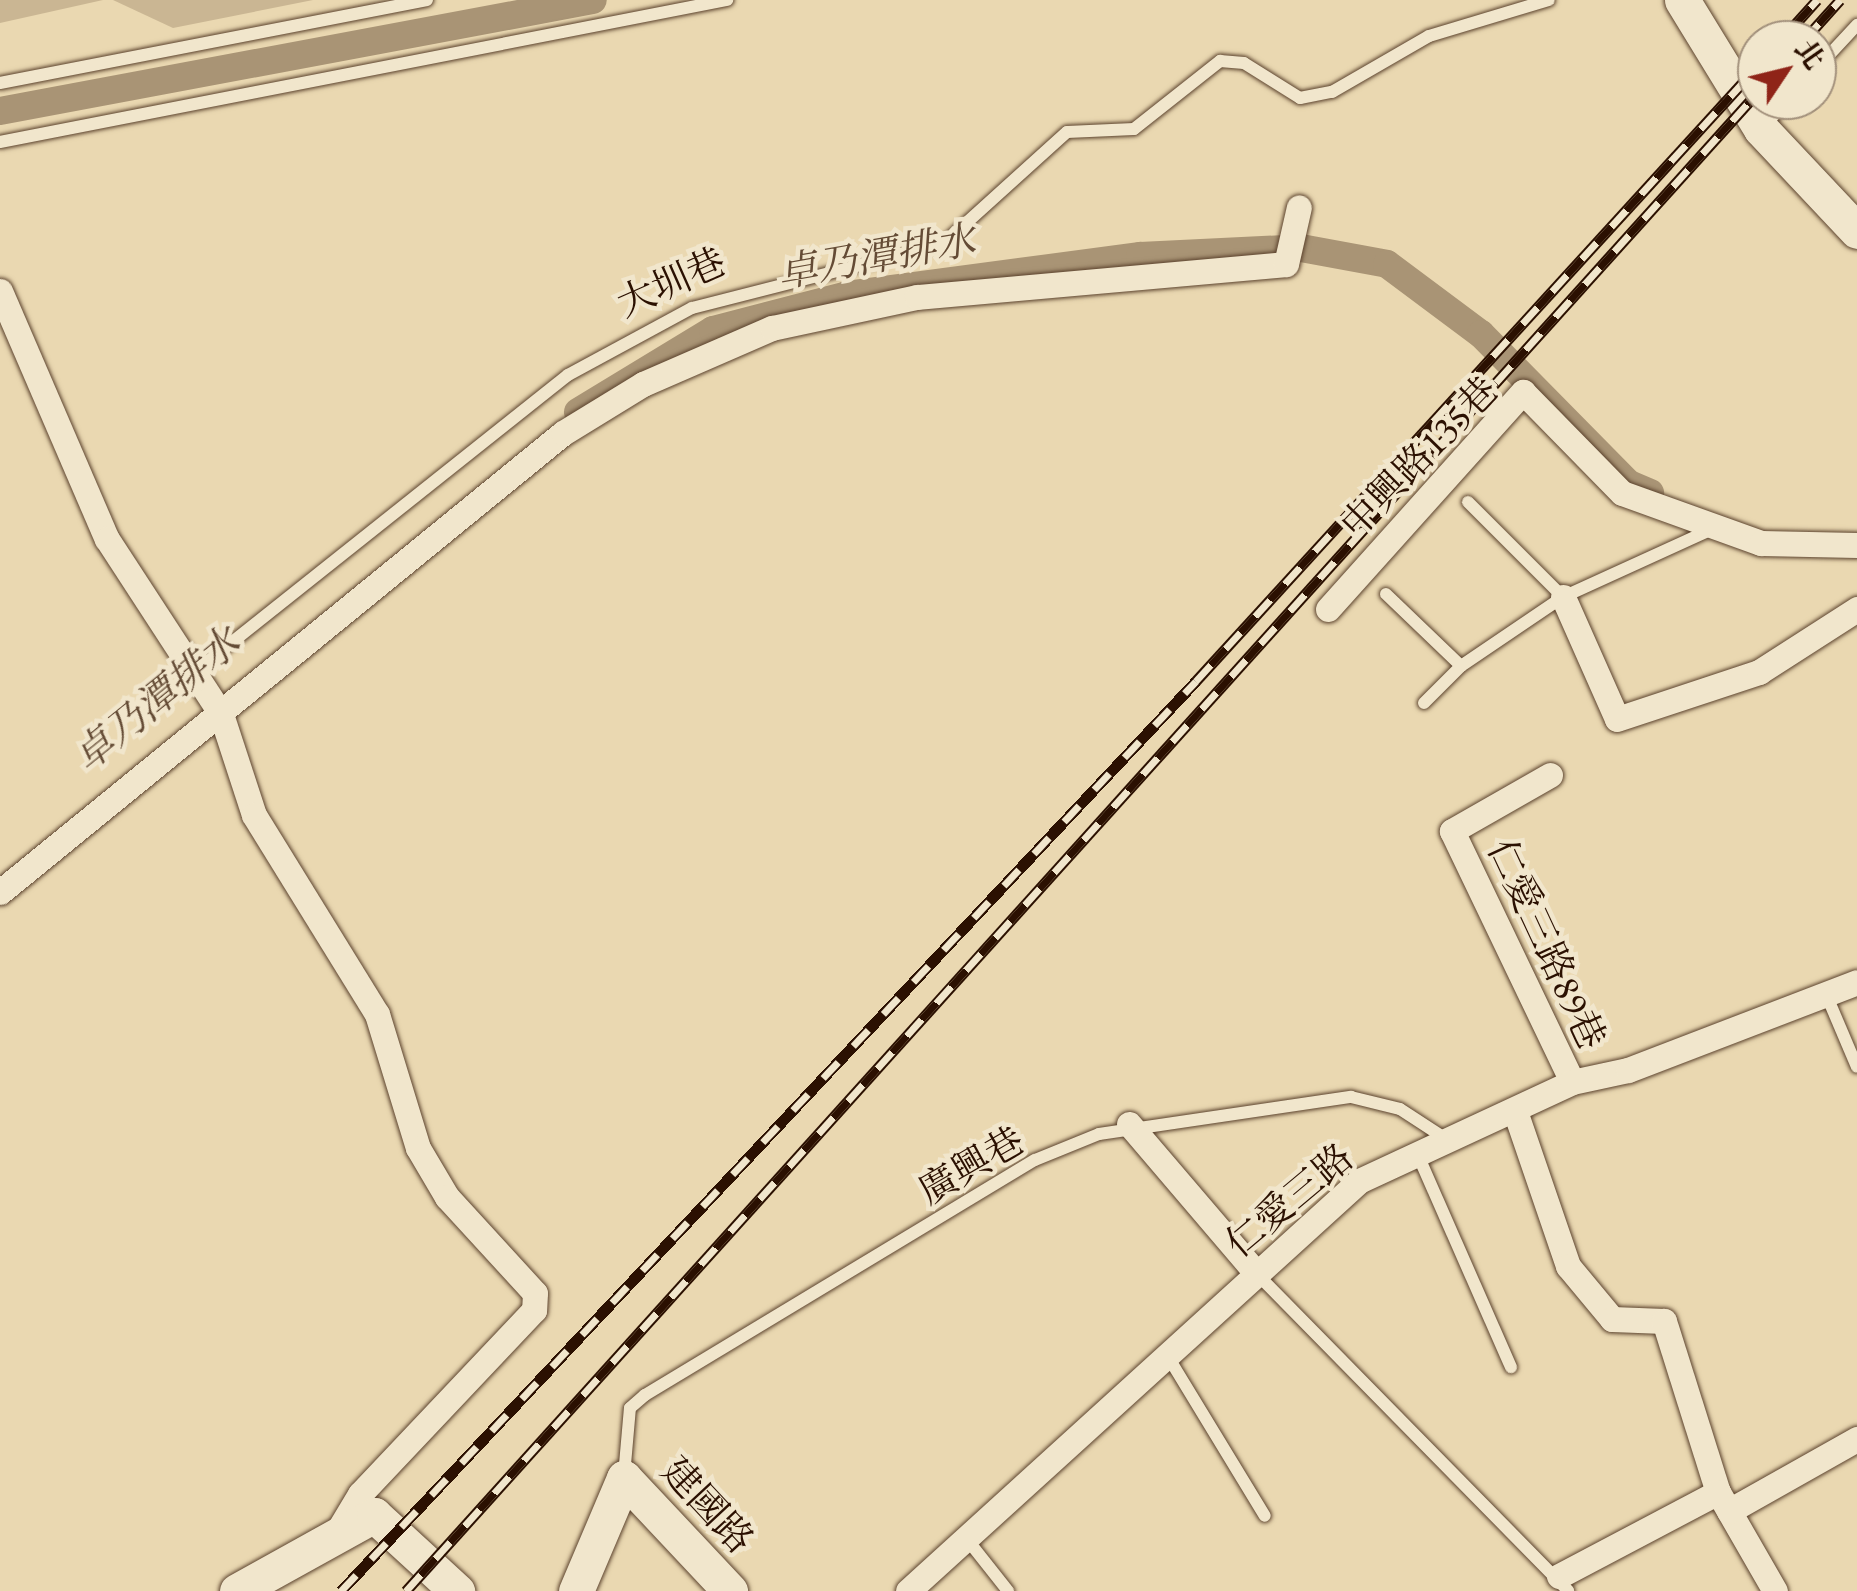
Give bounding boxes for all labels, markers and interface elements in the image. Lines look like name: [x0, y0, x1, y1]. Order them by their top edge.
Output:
north arrow: [1737, 20, 1837, 120]
text: 北: [1787, 32, 1833, 76]
water label: 卓乃潭排水: [773, 215, 979, 297]
street label: 大圳巷: [610, 238, 732, 326]
street label: 中興路135巷: [1331, 367, 1507, 547]
water label: 卓乃潭排水: [63, 617, 249, 781]
street label: 仁愛三路89巷: [1478, 832, 1616, 1056]
street label: 廣興巷: [910, 1117, 1032, 1213]
street label: 仁愛三路: [1216, 1134, 1362, 1266]
street label: 建國路: [652, 1448, 764, 1562]

